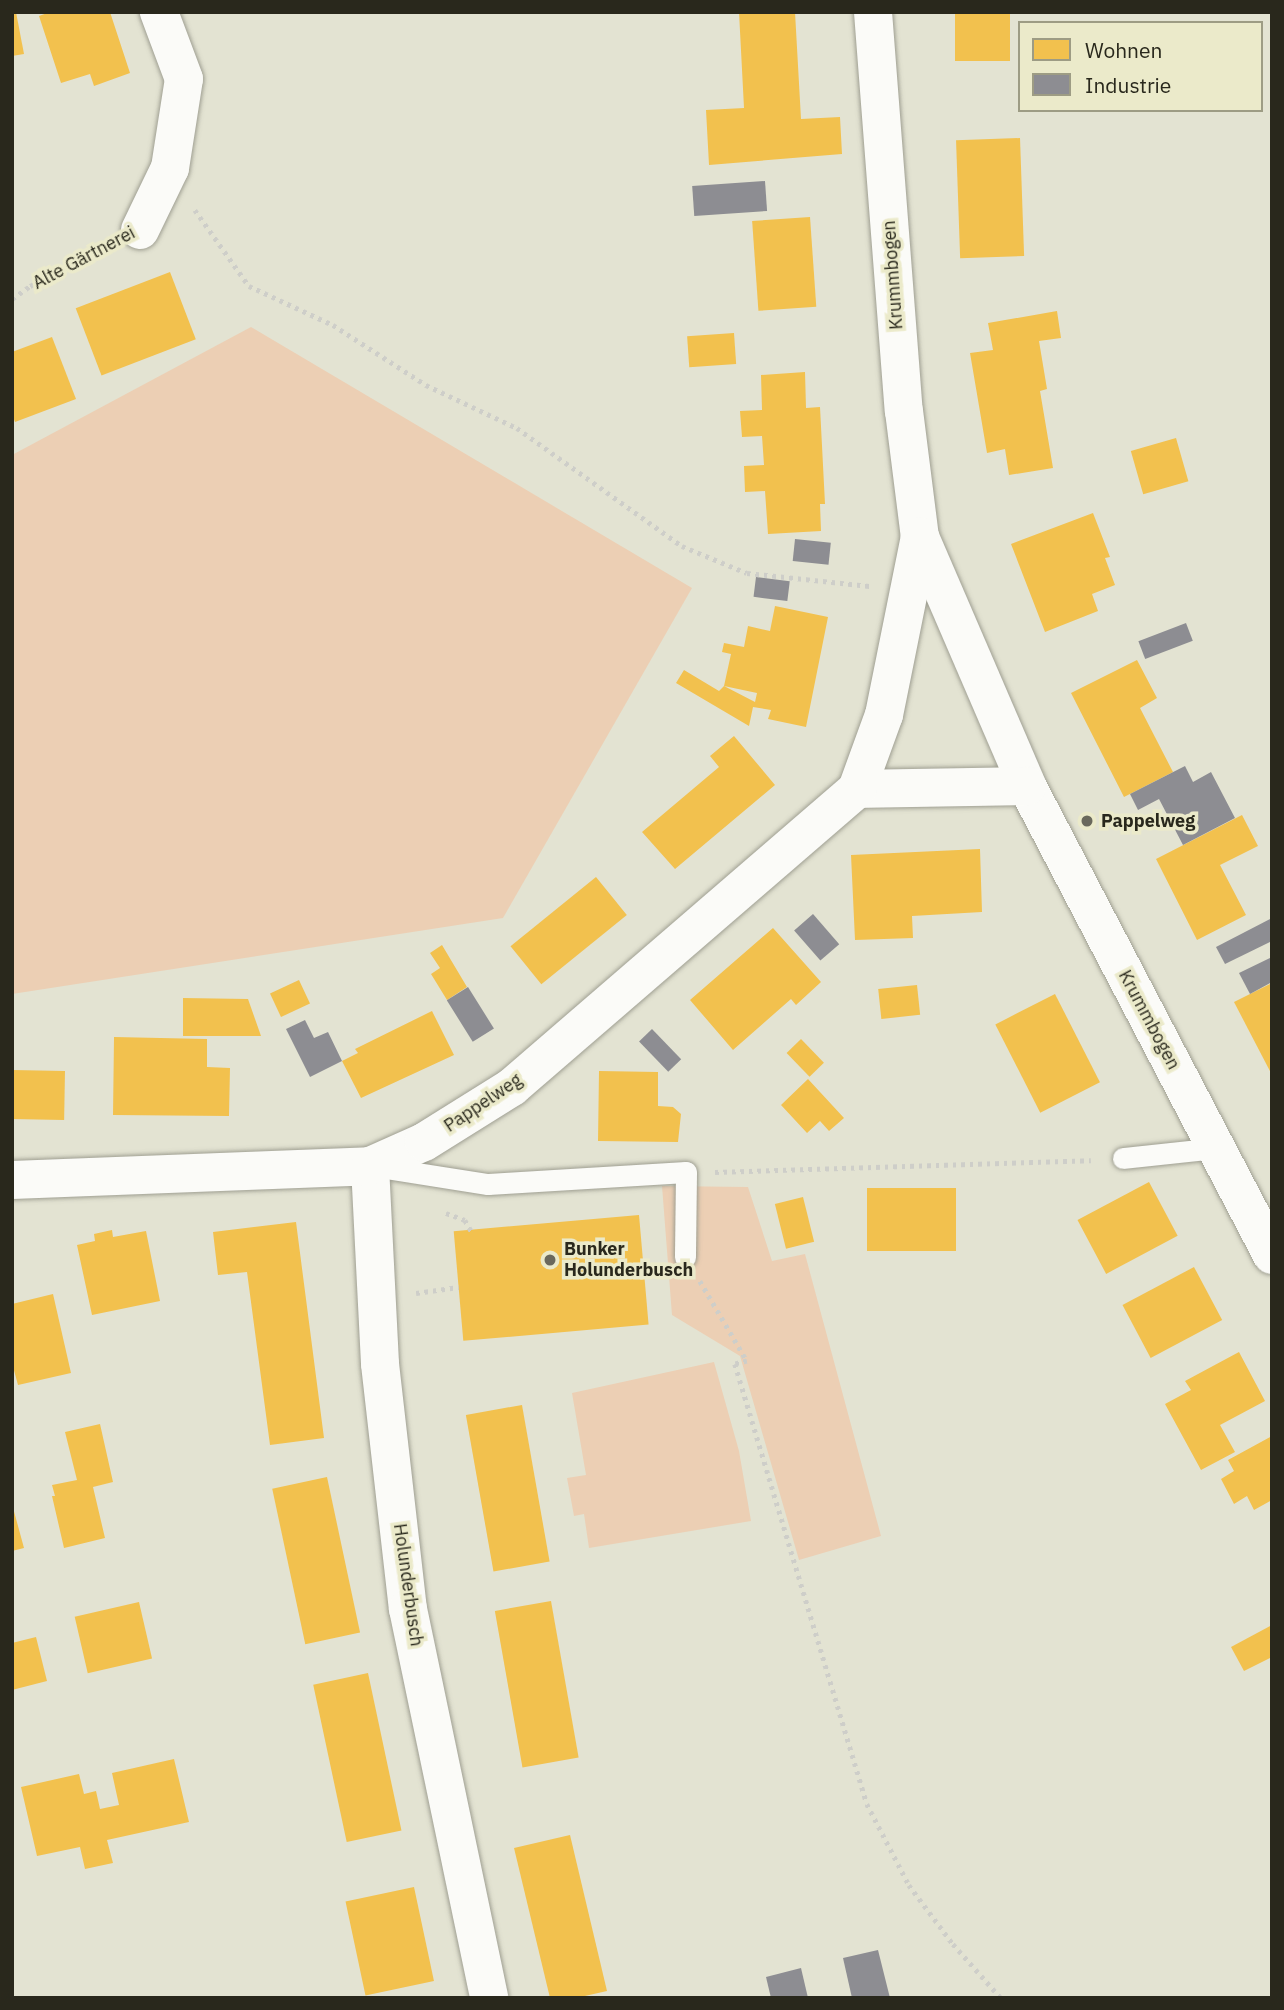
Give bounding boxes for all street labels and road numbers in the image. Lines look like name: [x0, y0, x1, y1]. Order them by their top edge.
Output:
street label: Krummbogen: [878, 220, 908, 330]
street label: Alte Gärtnerei: [29, 222, 139, 294]
street label: Krummbogen: [1114, 967, 1184, 1073]
street label: Pappelweg: [440, 1069, 526, 1137]
street label: Holunderbusch: [389, 1522, 427, 1648]

